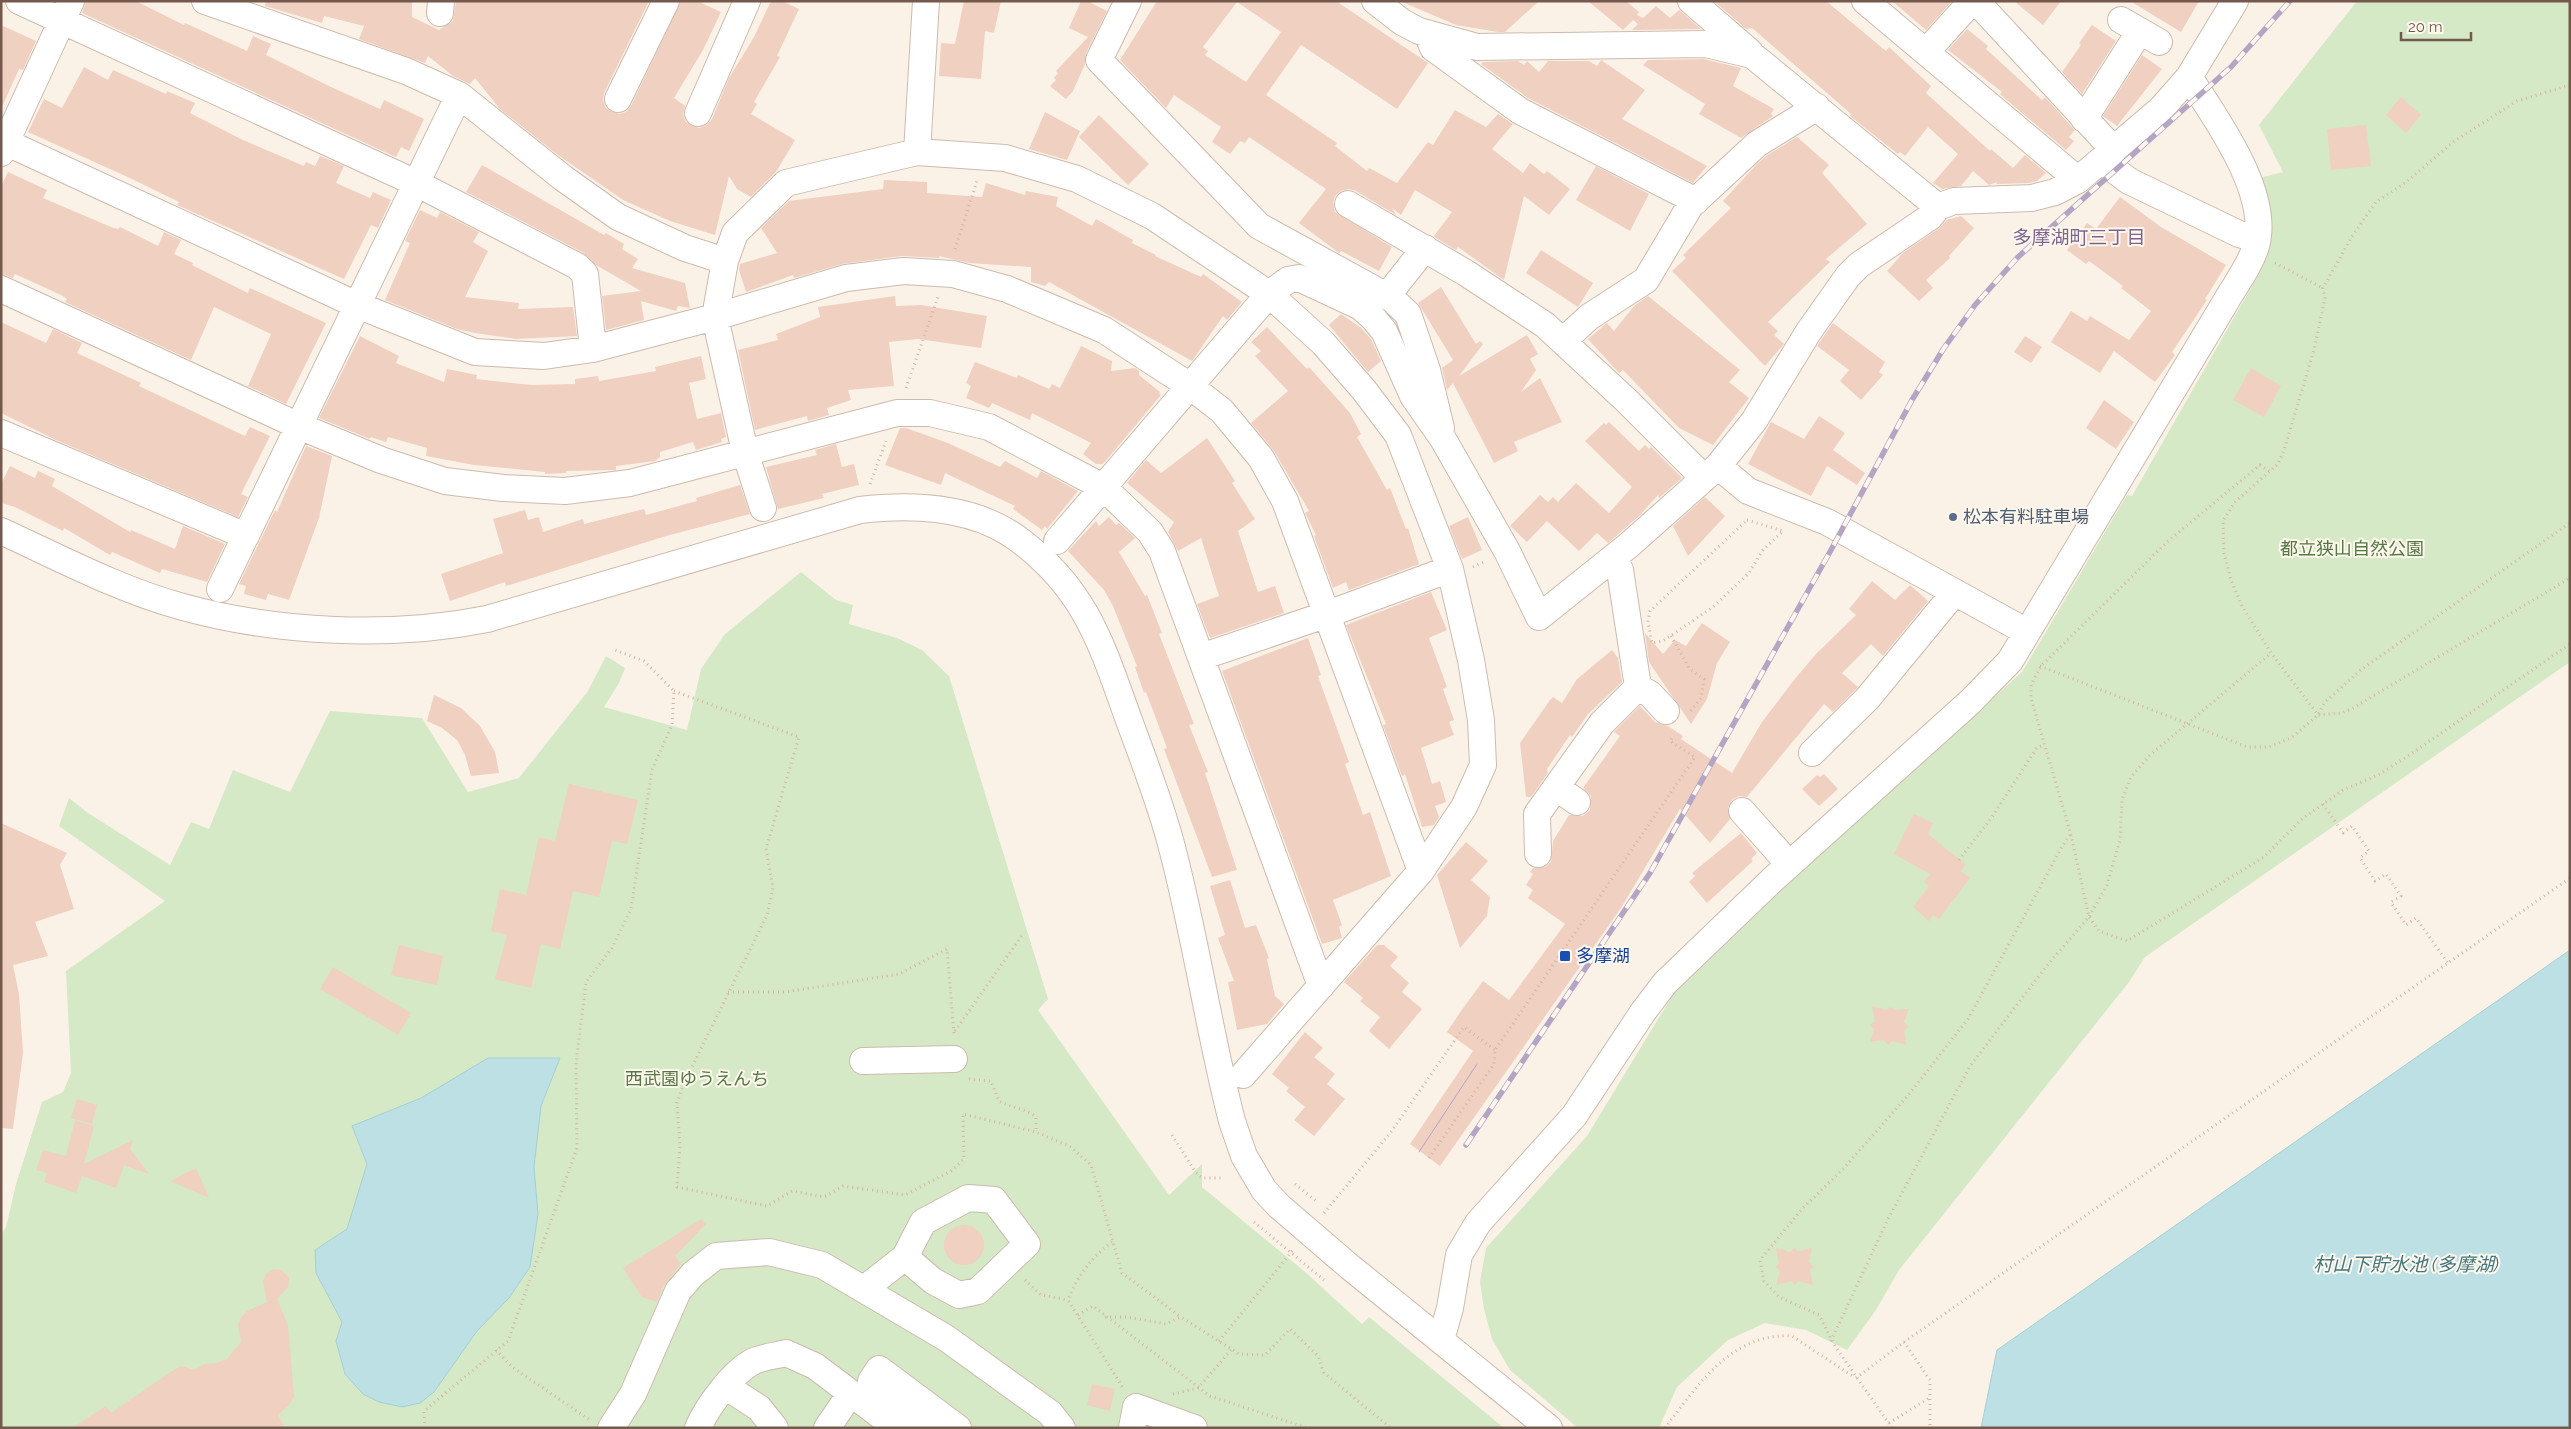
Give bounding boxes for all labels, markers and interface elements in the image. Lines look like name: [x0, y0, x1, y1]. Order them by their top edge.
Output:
scale bar: [2401, 10, 2471, 42]
text: 20 m: [2408, 18, 2443, 36]
district label: 多摩湖町三丁目: [2012, 226, 2146, 248]
place label: 松本有料駐車場: [1963, 506, 2089, 527]
marker: 松本有料駐車場: [1947, 511, 1959, 523]
park label: 都立狭山自然公園: [2280, 538, 2424, 559]
place label: 多摩湖: [1576, 945, 1630, 966]
marker: 多摩湖: [1558, 949, 1572, 963]
park label: 西武園ゆうえんち: [625, 1068, 769, 1089]
water label: 村山下貯水池 (多摩湖): [2313, 1253, 2499, 1275]

